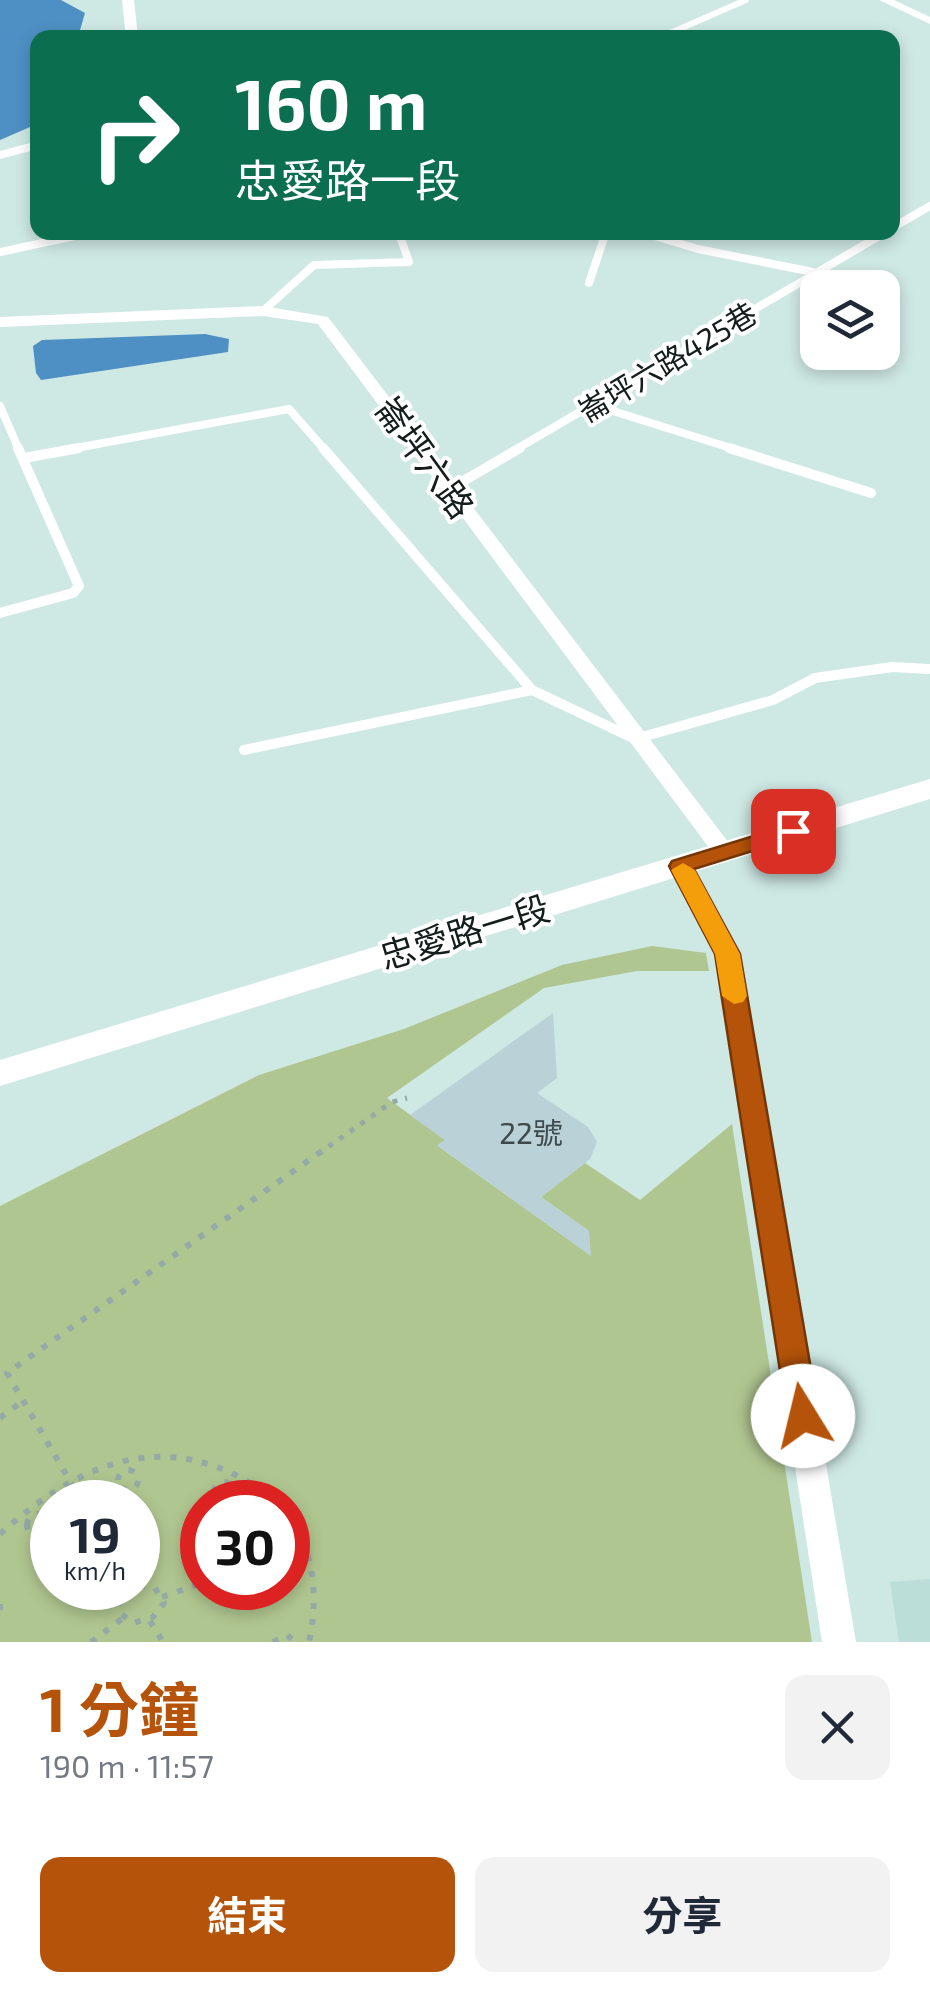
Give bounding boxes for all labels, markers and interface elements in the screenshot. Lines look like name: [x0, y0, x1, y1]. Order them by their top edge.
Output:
text: 160 m: [235, 60, 428, 144]
icon: right: [70, 70, 200, 200]
text: 忠愛路一段: [235, 152, 460, 206]
map controls: [800, 270, 900, 370]
button: layers: [800, 270, 900, 370]
street label: 崙坪六路425巷: [571, 294, 763, 429]
street label: 崙坪六路: [367, 388, 484, 526]
pin: [751, 789, 836, 874]
icon: arrive: [766, 804, 821, 859]
street label: 忠愛路一段: [375, 885, 554, 977]
house number: 22號: [499, 1114, 563, 1150]
position arrow: [751, 1364, 855, 1468]
speed limit sign: 30: [180, 1480, 310, 1610]
text: 19: [69, 1503, 121, 1563]
text: km/h: [64, 1555, 126, 1585]
text: 1 分鐘: [40, 1672, 199, 1744]
button: close: [785, 1675, 890, 1780]
text: 190 m · 11:57: [40, 1746, 214, 1784]
button: 結束: [40, 1857, 455, 1972]
button: 分享: [475, 1857, 890, 1972]

